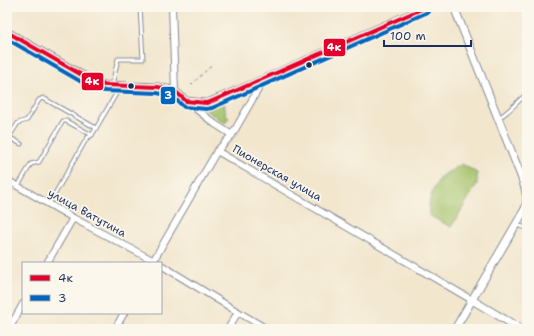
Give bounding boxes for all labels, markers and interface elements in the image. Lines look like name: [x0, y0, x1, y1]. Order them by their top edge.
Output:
scale bar: [384, 22, 471, 48]
text: 100 m: [390, 28, 426, 44]
line badge: 4к: [323, 38, 346, 57]
text: 4к: [327, 40, 341, 55]
unlabelled marker: [304, 60, 314, 70]
line badge: 4к: [81, 72, 104, 91]
text: 4к: [85, 74, 99, 89]
unlabelled marker: [126, 81, 136, 91]
line badge: 3: [160, 86, 176, 105]
text: 3: [164, 88, 172, 103]
street label: Пионерская улица: [230, 141, 324, 205]
street label: улица Ватутина: [45, 185, 129, 241]
legend: [22, 262, 162, 314]
text: 4к: [58, 270, 73, 286]
text: 3: [58, 290, 66, 306]

